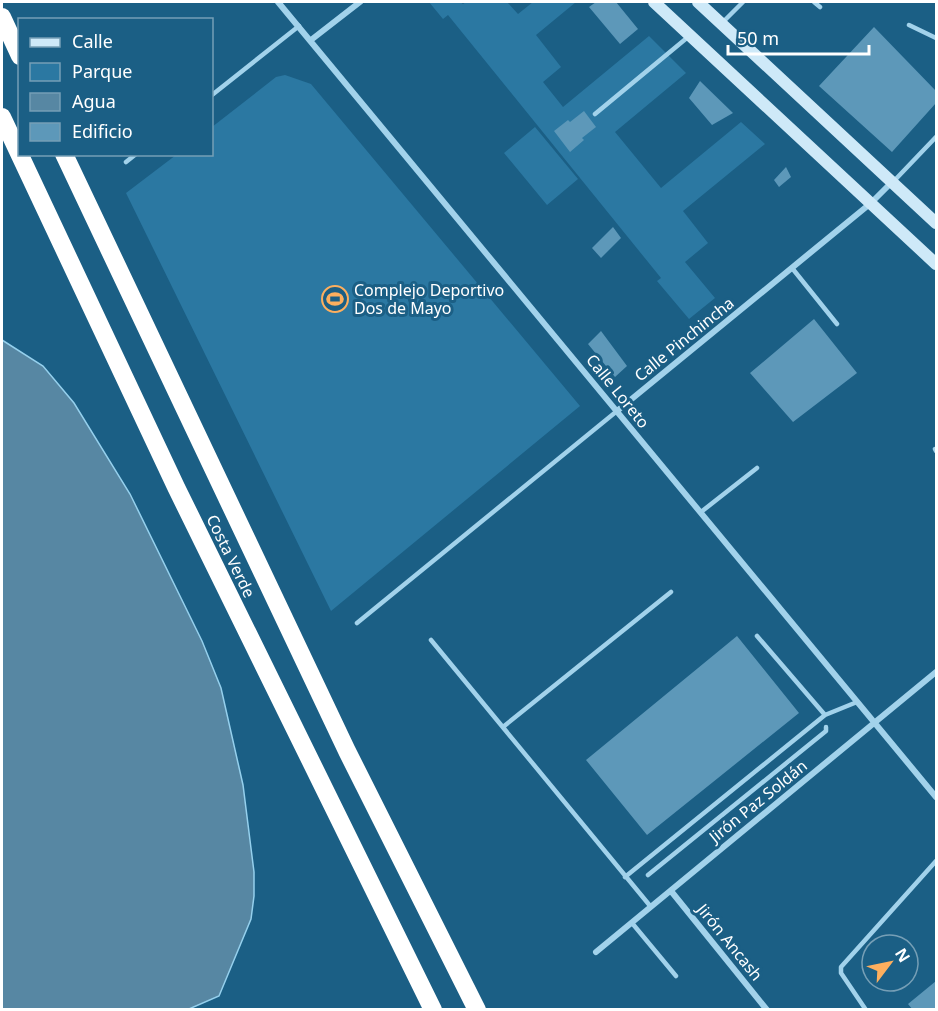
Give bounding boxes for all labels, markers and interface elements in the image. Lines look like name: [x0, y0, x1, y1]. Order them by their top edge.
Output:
legend: [18, 18, 213, 156]
scale bar: [728, 18, 869, 56]
text: 50 m: [737, 26, 779, 50]
text: Calle: [72, 29, 113, 53]
text: Parque: [72, 59, 132, 83]
text: Agua: [72, 89, 116, 113]
text: Edificio: [72, 119, 133, 143]
place label: Complejo Deportivo Dos de Mayo: [354, 279, 504, 319]
sports icon: Complejo Deportivo Dos de Mayo: [320, 284, 350, 314]
street label: Calle Pinchincha: [630, 292, 738, 386]
street label: Calle Loreto: [581, 349, 655, 433]
street label: Costa Verde: [201, 511, 261, 601]
street label: Jirón Paz Soldán: [703, 755, 812, 849]
street label: Jirón Ancash: [691, 897, 768, 985]
north arrow: [860, 933, 920, 993]
text: N: [890, 944, 915, 966]

